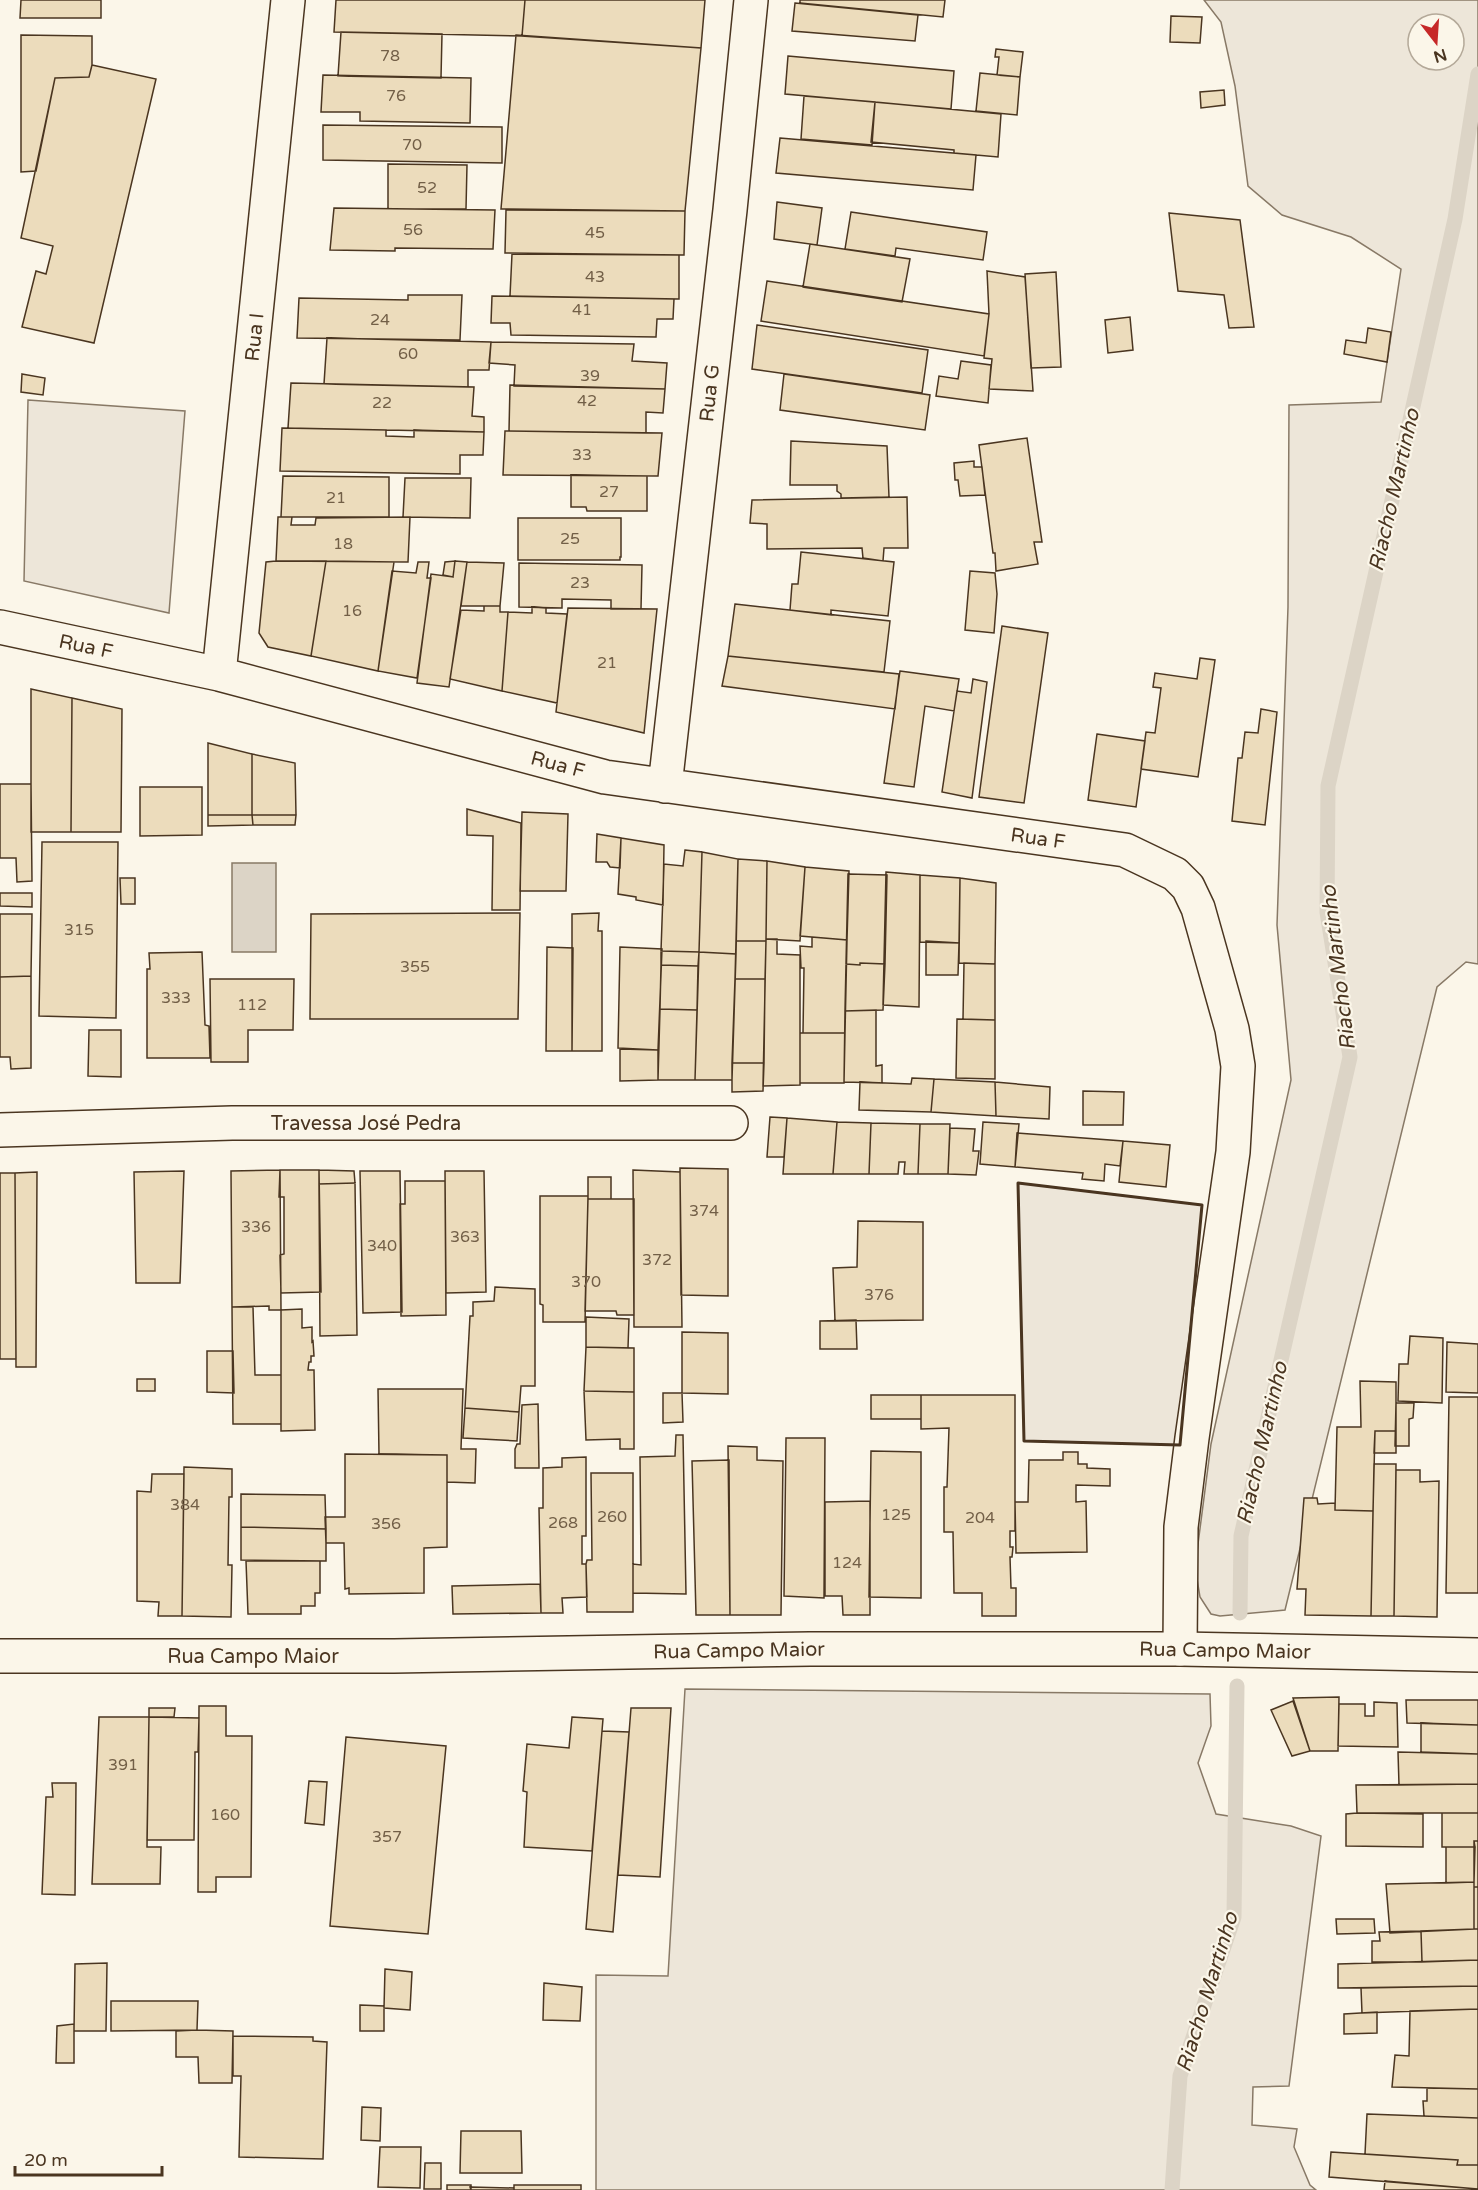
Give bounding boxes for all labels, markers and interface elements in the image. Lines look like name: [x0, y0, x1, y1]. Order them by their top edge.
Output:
north arrow: [1406, 12, 1466, 72]
text: N: [1431, 44, 1449, 67]
house number: 78: [380, 46, 400, 66]
house number: 76: [386, 86, 406, 106]
house number: 70: [402, 135, 422, 155]
house number: 52: [417, 178, 437, 198]
house number: 56: [403, 220, 423, 240]
house number: 45: [585, 223, 605, 243]
house number: 43: [585, 267, 605, 287]
house number: 41: [572, 300, 592, 320]
house number: 24: [370, 310, 390, 330]
street label: Rua I: [241, 312, 269, 363]
house number: 60: [398, 344, 418, 364]
street label: Rua G: [695, 363, 725, 423]
house number: 39: [580, 366, 600, 386]
house number: 42: [577, 391, 597, 411]
house number: 22: [372, 393, 392, 413]
water label: Riacho Martinho: [1364, 405, 1426, 574]
house number: 33: [572, 445, 592, 465]
house number: 27: [599, 482, 619, 502]
house number: 21: [326, 488, 346, 508]
house number: 25: [560, 529, 580, 549]
house number: 18: [333, 534, 353, 554]
house number: 23: [570, 573, 590, 593]
house number: 16: [342, 601, 362, 621]
street label: Rua F: [56, 630, 115, 664]
house number: 21: [597, 653, 617, 673]
street label: Rua F: [528, 746, 587, 784]
street label: Rua F: [1009, 823, 1067, 855]
water label: Riacho Martinho: [1316, 883, 1361, 1052]
house number: 315: [64, 920, 94, 940]
house number: 355: [400, 957, 430, 977]
house number: 333: [161, 988, 191, 1008]
house number: 112: [237, 995, 267, 1015]
street label: Travessa José Pedra: [271, 1112, 461, 1136]
house number: 374: [689, 1201, 719, 1221]
house number: 336: [241, 1217, 271, 1237]
house number: 363: [450, 1227, 480, 1247]
house number: 340: [367, 1236, 397, 1256]
house number: 372: [642, 1250, 672, 1270]
house number: 370: [571, 1272, 601, 1292]
house number: 376: [864, 1285, 894, 1305]
water label: Riacho Martinho: [1232, 1358, 1294, 1527]
house number: 384: [170, 1495, 200, 1515]
house number: 125: [881, 1505, 911, 1525]
house number: 260: [597, 1507, 627, 1527]
house number: 204: [965, 1508, 995, 1528]
house number: 268: [548, 1513, 578, 1533]
house number: 356: [371, 1514, 401, 1534]
house number: 124: [832, 1553, 862, 1573]
street label: Rua Campo Maior: [653, 1637, 825, 1664]
street label: Rua Campo Maior: [1139, 1638, 1311, 1665]
street label: Rua Campo Maior: [167, 1645, 339, 1669]
house number: 391: [108, 1755, 138, 1775]
house number: 160: [210, 1805, 240, 1825]
house number: 357: [372, 1827, 402, 1847]
water label: Riacho Martinho: [1171, 1908, 1244, 2075]
scale bar: [15, 2139, 162, 2177]
text: 20 m: [24, 2149, 68, 2171]

